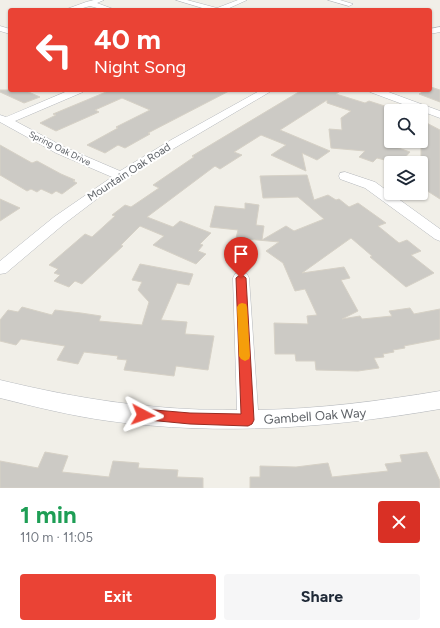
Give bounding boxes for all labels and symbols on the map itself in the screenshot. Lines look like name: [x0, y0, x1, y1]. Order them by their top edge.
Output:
street label: Spring Oak Drive: [27, 128, 93, 168]
street label: Mountain Oak Road: [85, 140, 173, 204]
pin: [224, 237, 258, 278]
position arrow: [122, 394, 164, 436]
street label: Gambell Oak Way: [263, 405, 367, 427]

